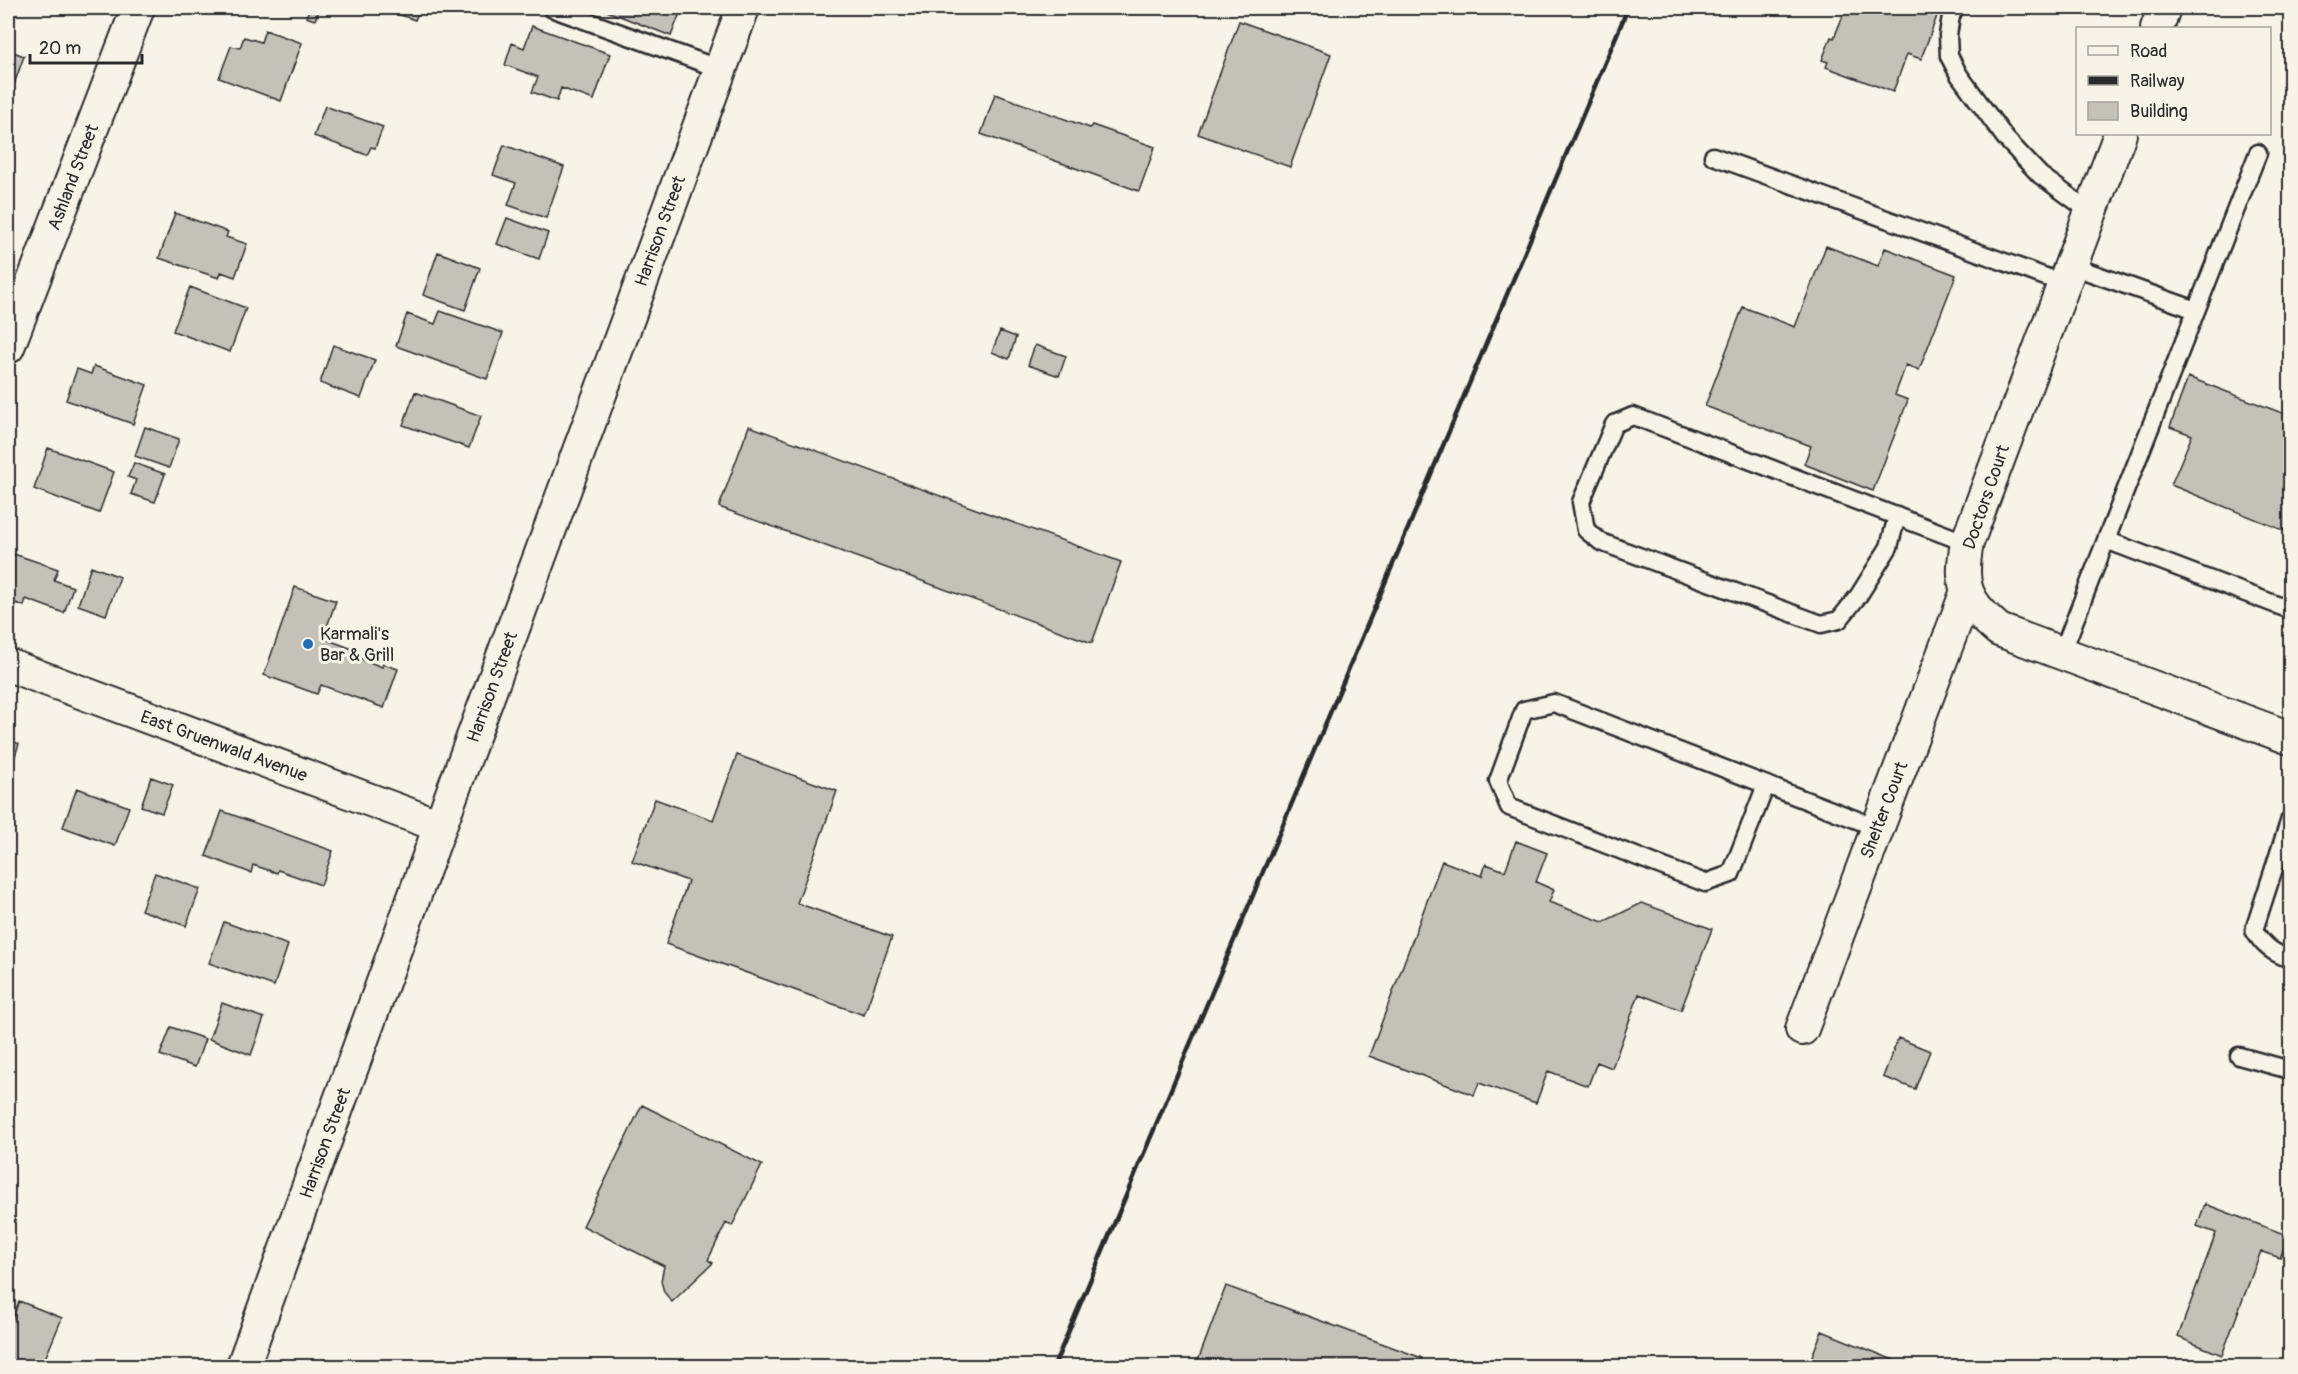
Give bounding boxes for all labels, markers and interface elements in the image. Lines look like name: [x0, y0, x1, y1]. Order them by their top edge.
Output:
scale bar: [30, 27, 142, 65]
legend: [2076, 27, 2271, 135]
text: 20 m: [39, 37, 81, 60]
text: Road: [2130, 40, 2167, 63]
text: Railway: [2130, 70, 2185, 93]
text: Building: [2130, 100, 2188, 123]
street label: Ashland Street: [43, 120, 105, 234]
street label: Harrison Street: [630, 172, 691, 290]
street label: Doctors Court: [1958, 441, 2015, 552]
place label: Karmali's Bar & Grill: [320, 623, 394, 667]
street label: Harrison Street: [462, 628, 523, 746]
marker: Karmali's Bar & Grill: [301, 637, 315, 651]
street label: East Gruenwald Avenue: [137, 706, 311, 787]
street label: Shelter Court: [1855, 758, 1914, 862]
street label: Harrison Street: [295, 1084, 356, 1202]

